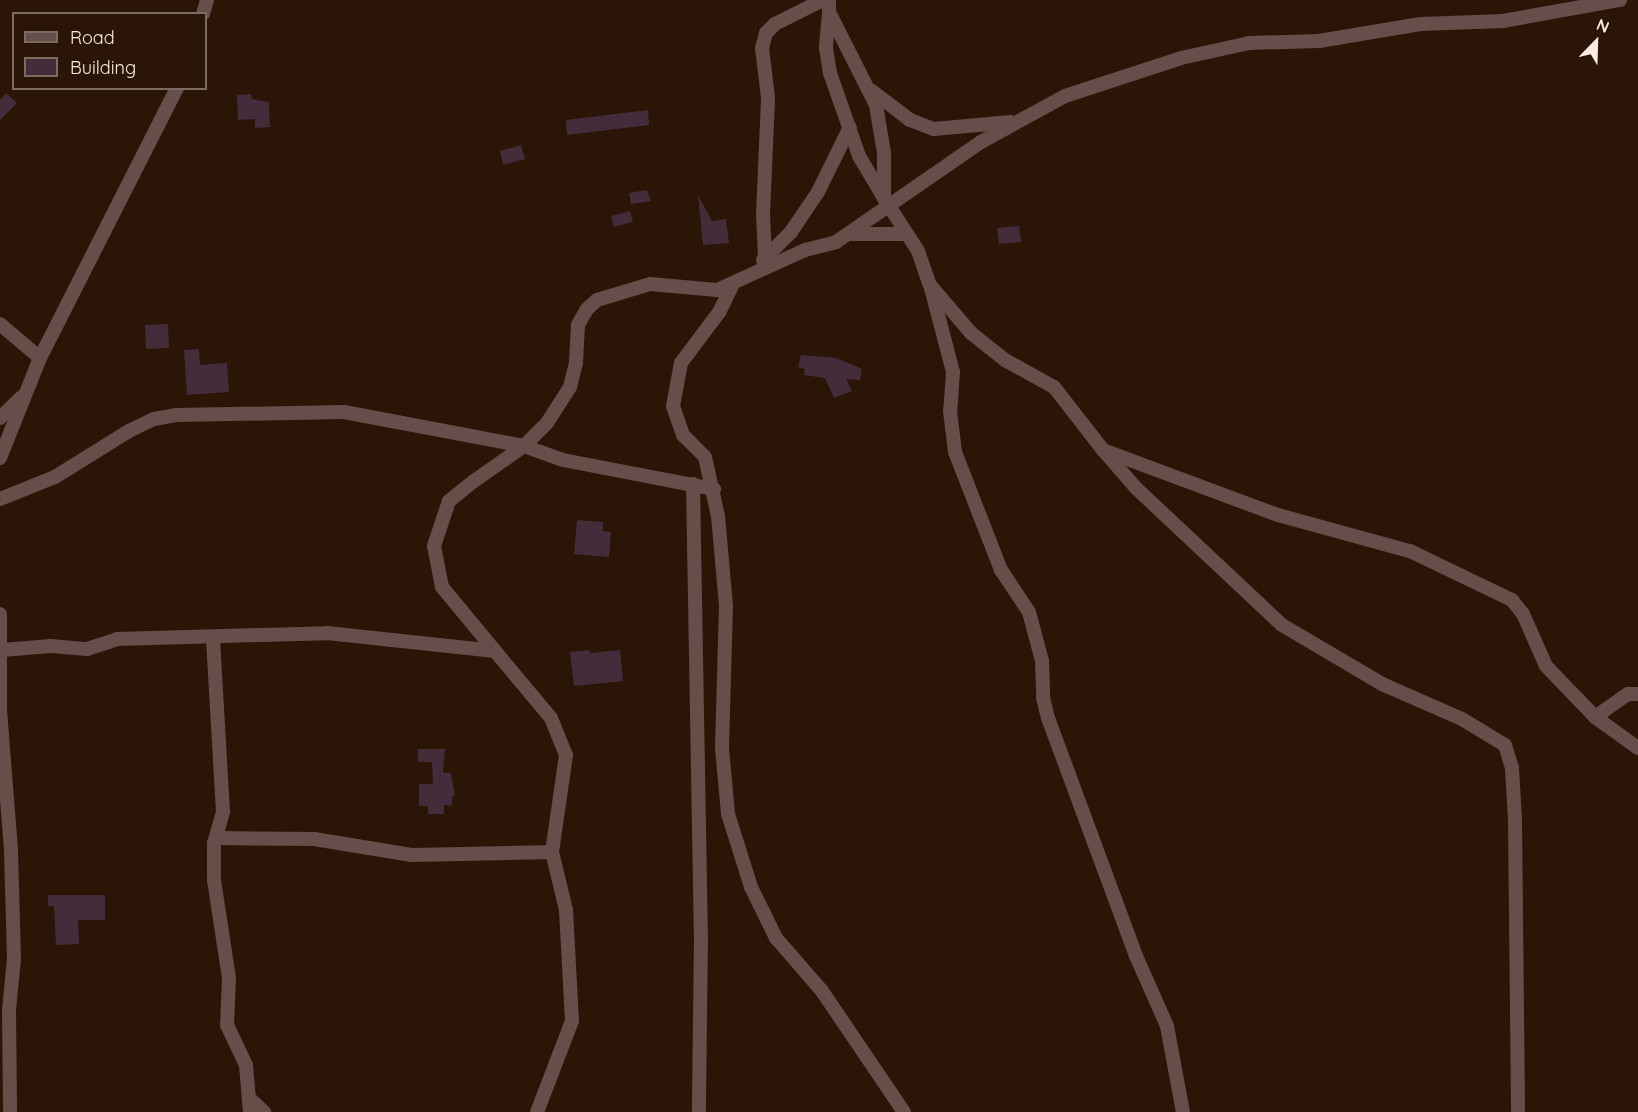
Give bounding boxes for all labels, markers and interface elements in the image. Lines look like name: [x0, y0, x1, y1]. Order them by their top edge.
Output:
legend: [12, 12, 207, 90]
north arrow: [1566, 12, 1626, 72]
text: N: [1594, 14, 1612, 37]
text: Road: [70, 26, 115, 49]
text: Building: [70, 56, 136, 79]

